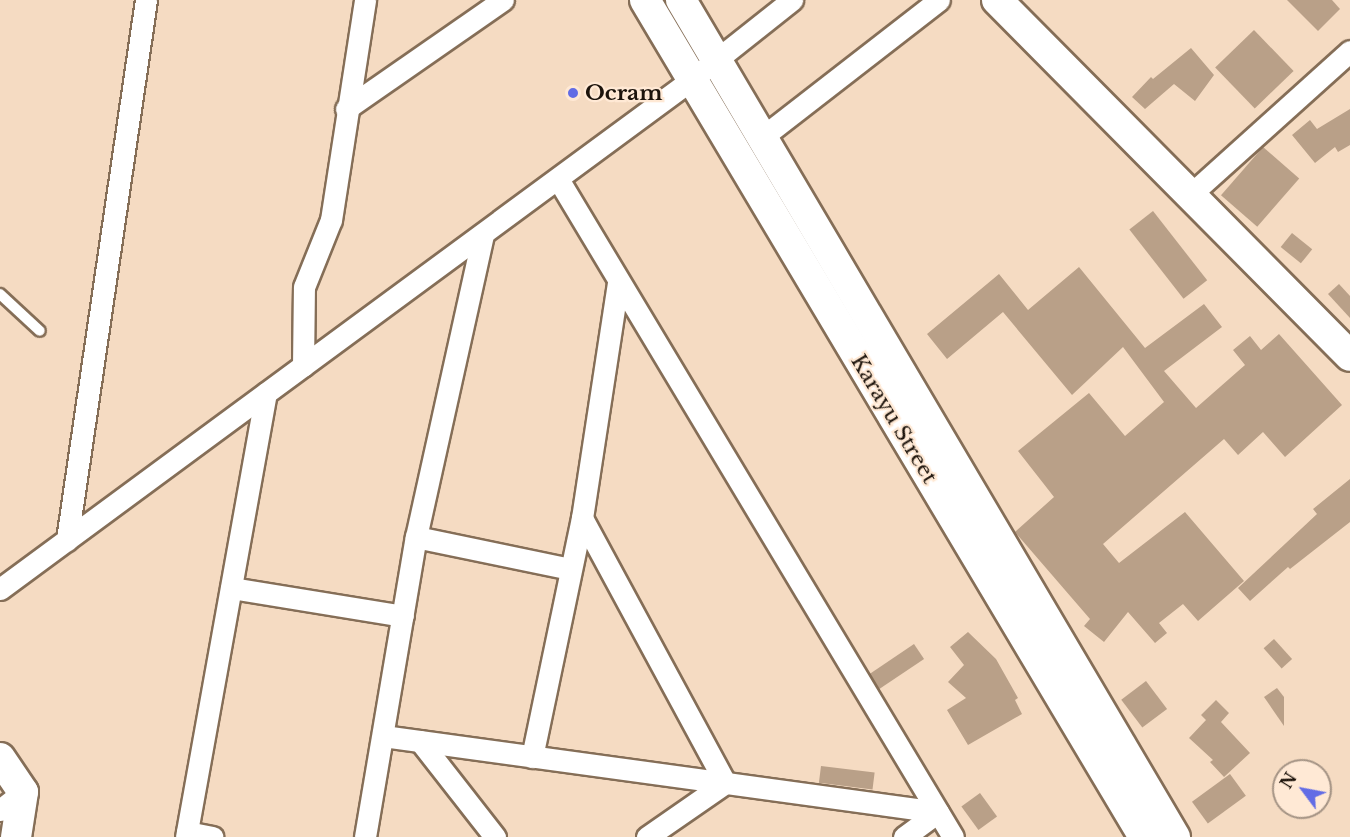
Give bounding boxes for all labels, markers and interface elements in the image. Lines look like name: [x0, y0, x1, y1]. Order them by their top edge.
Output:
place label: Ocram: [585, 80, 662, 106]
marker: Ocram: [566, 86, 580, 100]
street label: Karayu Street: [846, 350, 942, 488]
north arrow: [1272, 759, 1332, 819]
text: N: [1276, 769, 1301, 792]

